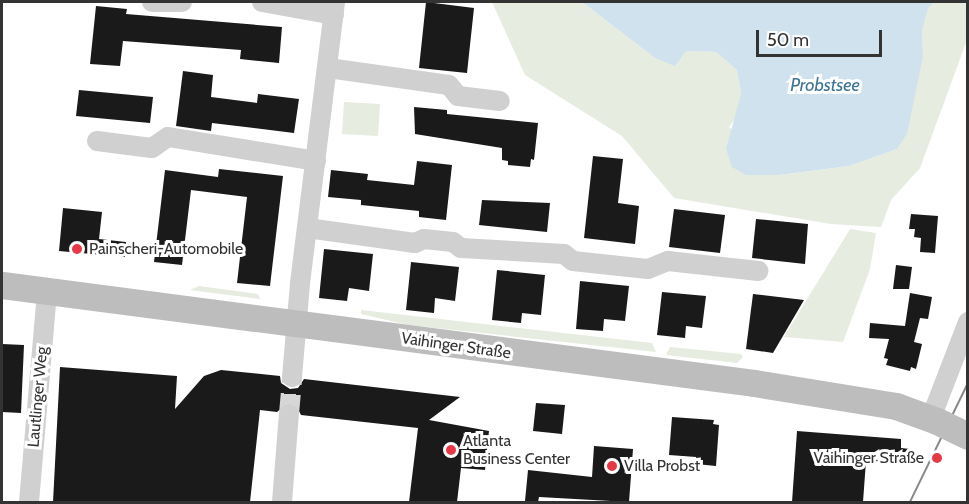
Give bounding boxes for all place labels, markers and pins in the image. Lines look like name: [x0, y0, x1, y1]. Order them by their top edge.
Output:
place label: Painscheri-Automobile: [89, 239, 243, 259]
marker: Painscheri-Automobile: [70, 242, 84, 256]
place label: Atlanta Business Center: [463, 431, 570, 469]
marker: Atlanta Business Center: [444, 443, 458, 457]
place label: Vaihinger Straße: [814, 448, 924, 468]
marker: Vaihinger Straße: [928, 449, 946, 467]
place label: Villa Probst: [624, 456, 700, 476]
marker: Villa Probst: [605, 459, 619, 473]

